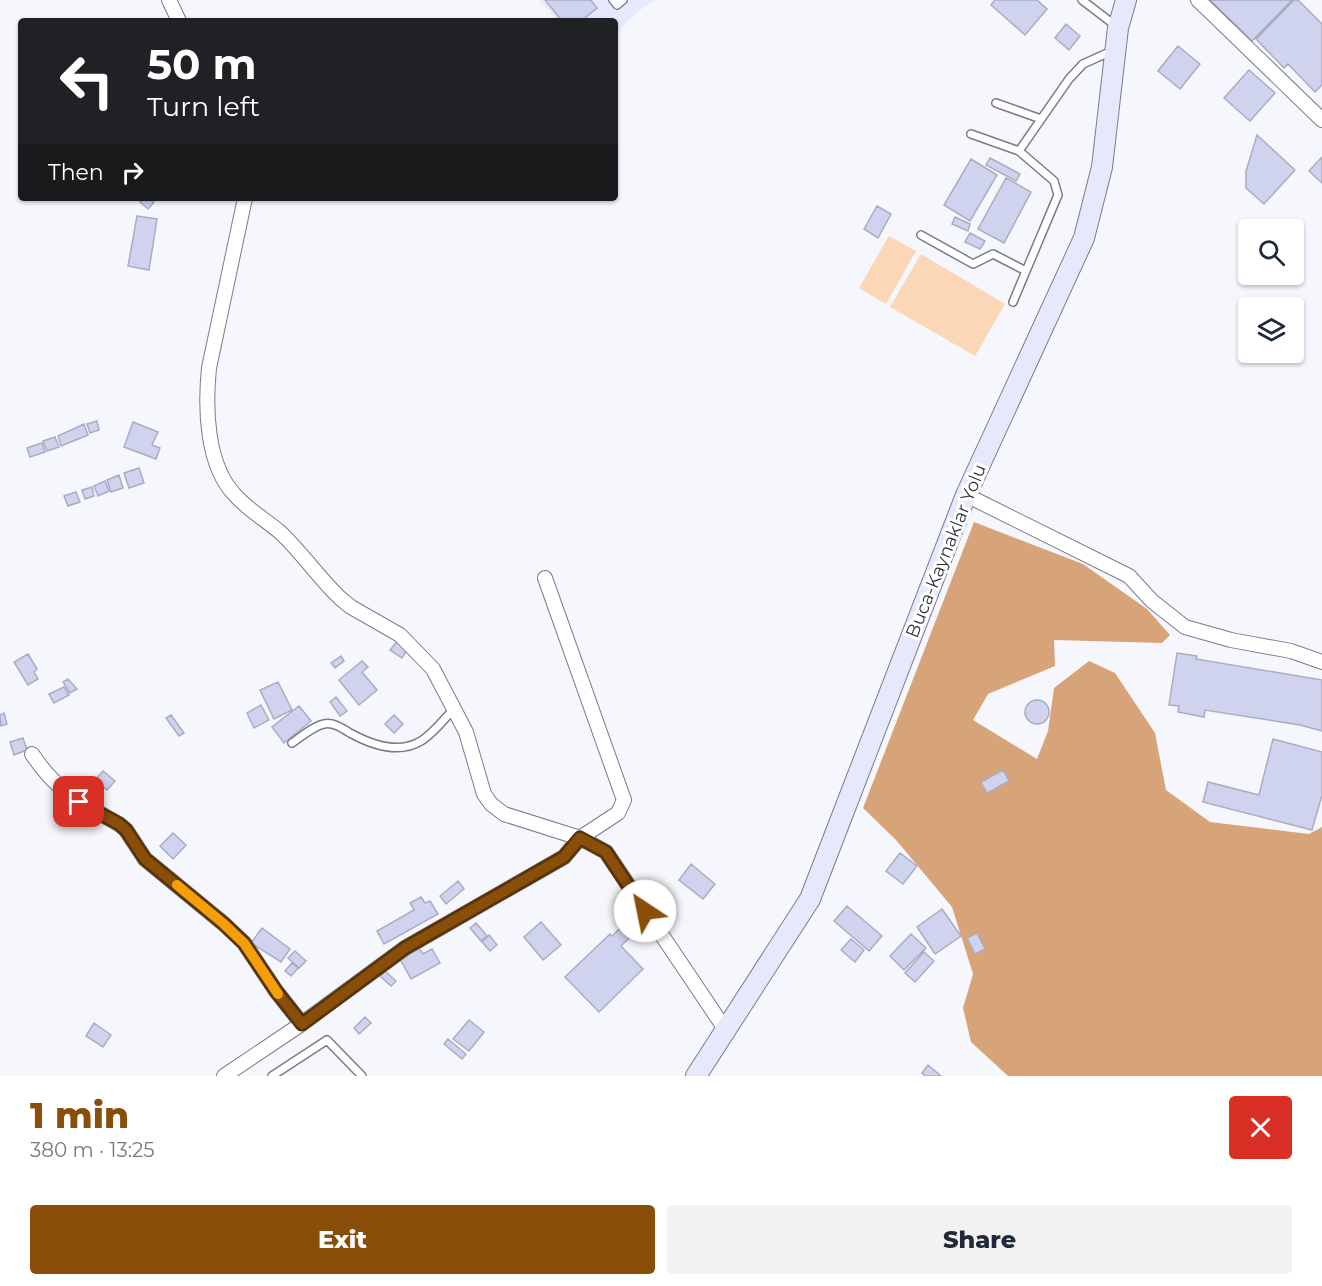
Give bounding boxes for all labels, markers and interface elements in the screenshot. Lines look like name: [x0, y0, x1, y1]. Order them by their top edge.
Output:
text: 50 m: [147, 38, 256, 90]
icon: left: [48, 42, 126, 120]
text: Turn left: [147, 90, 260, 123]
icon: right: [116, 156, 149, 189]
text: Then: [48, 159, 104, 186]
map controls: [1238, 219, 1304, 363]
button: search: [1238, 219, 1304, 285]
button: layers: [1238, 297, 1304, 363]
street label: Buca-Kaynaklar Yolu: [901, 461, 991, 641]
pin: [53, 776, 104, 827]
icon: arrive: [62, 785, 95, 818]
position arrow: [613, 879, 677, 943]
text: 1 min: [30, 1093, 129, 1137]
button: close: [1229, 1096, 1292, 1159]
text: 380 m · 13:25: [30, 1138, 155, 1162]
button: Exit: [30, 1205, 655, 1274]
button: Share: [667, 1205, 1292, 1274]

